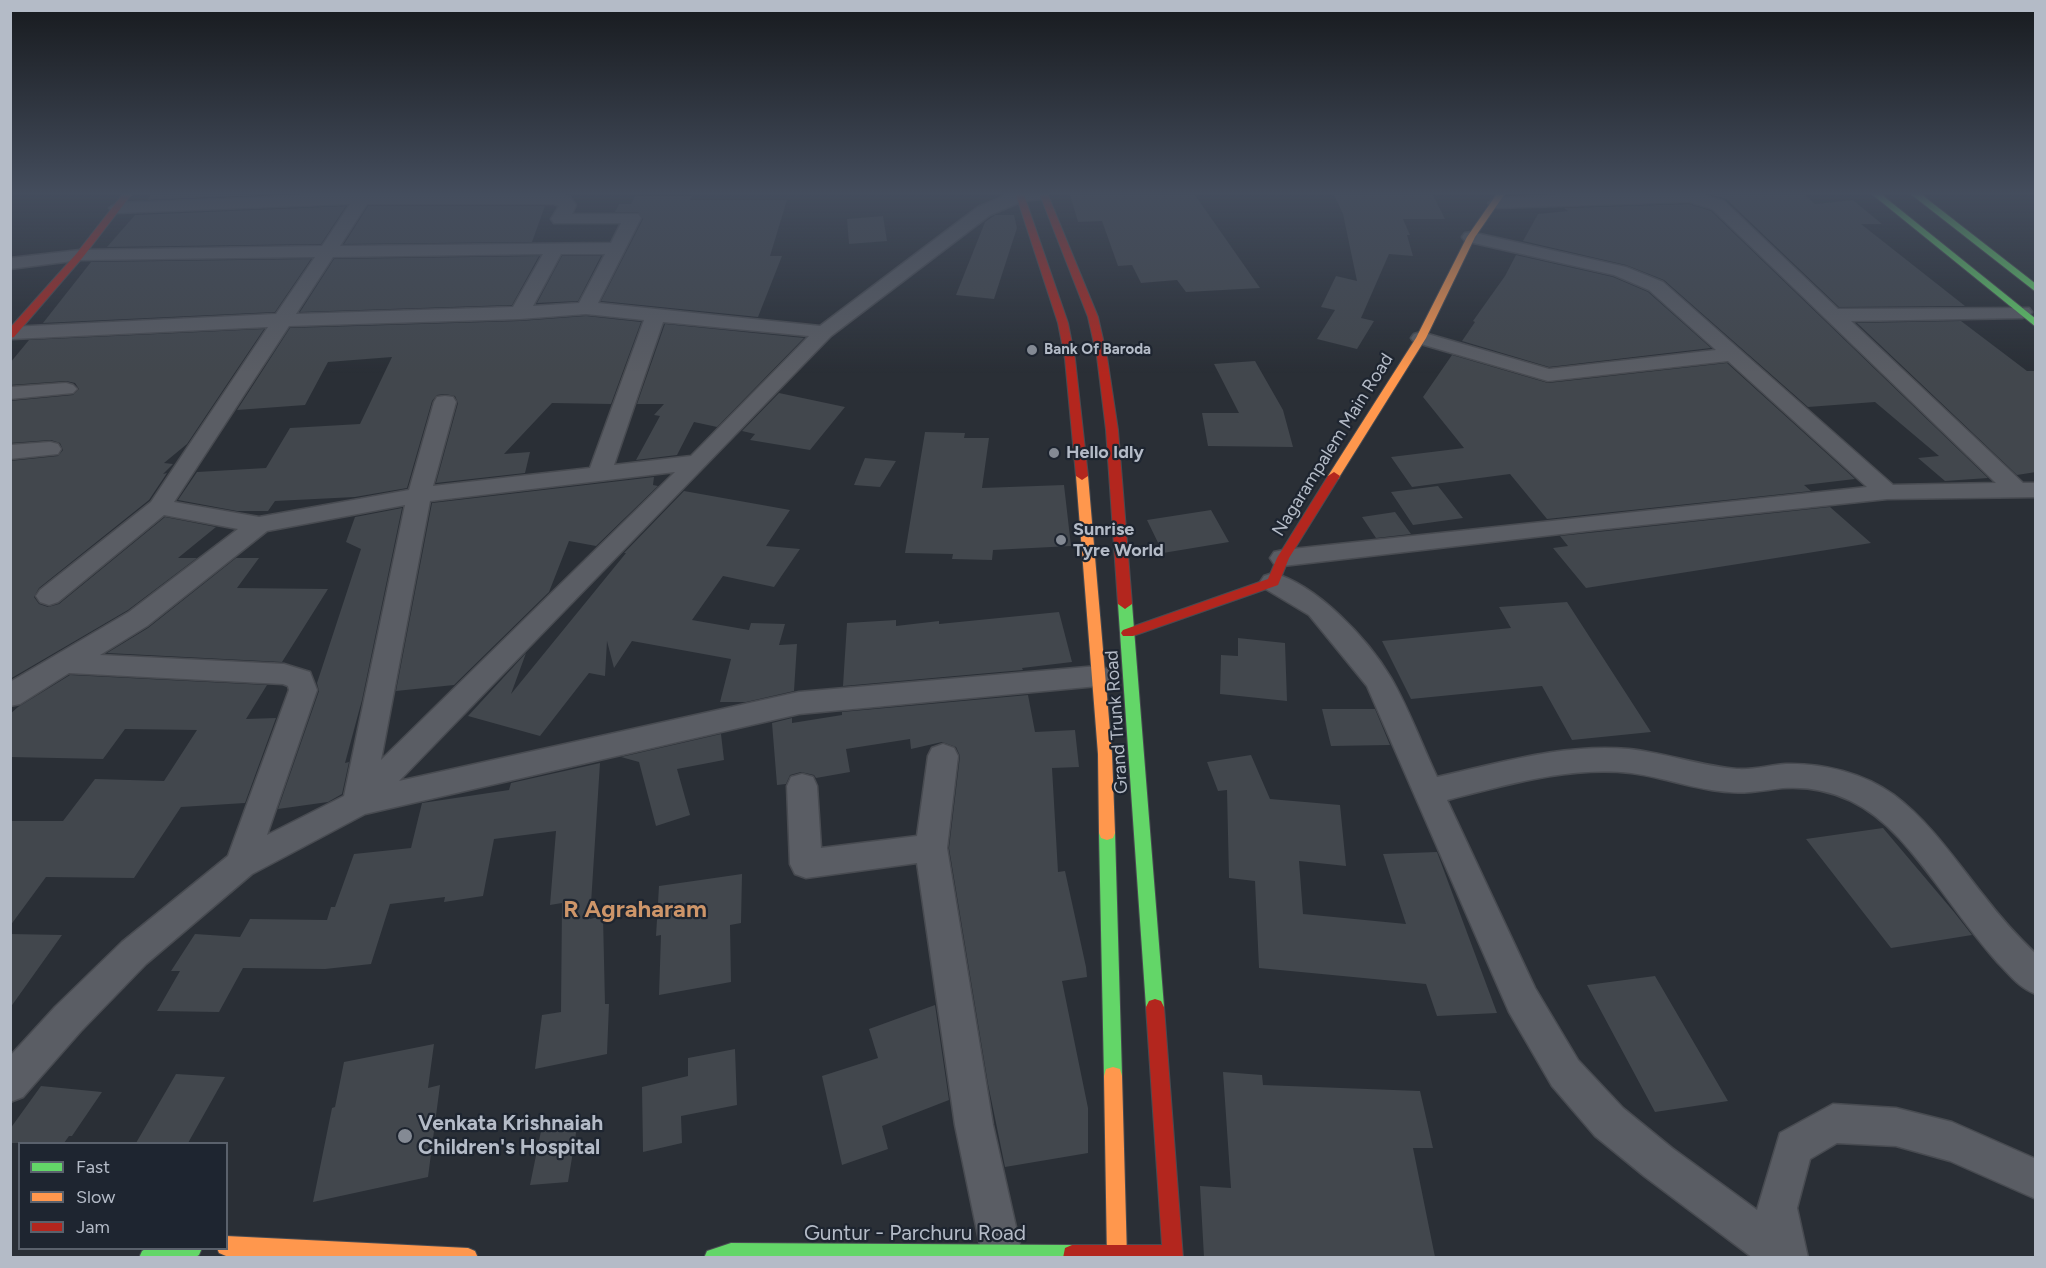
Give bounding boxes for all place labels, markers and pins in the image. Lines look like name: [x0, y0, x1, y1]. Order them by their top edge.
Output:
place label: Bank Of Baroda: [1044, 341, 1151, 359]
marker: Bank Of Baroda: [1025, 343, 1039, 357]
place label: Hello Idly: [1066, 442, 1144, 464]
marker: Hello Idly: [1047, 446, 1061, 460]
place label: Sunrise Tyre World: [1073, 519, 1164, 562]
marker: Sunrise Tyre World: [1054, 533, 1068, 547]
place label: Venkata Krishnaiah Children's Hospital: [418, 1111, 603, 1161]
marker: Venkata Krishnaiah Children's Hospital: [396, 1127, 414, 1145]

